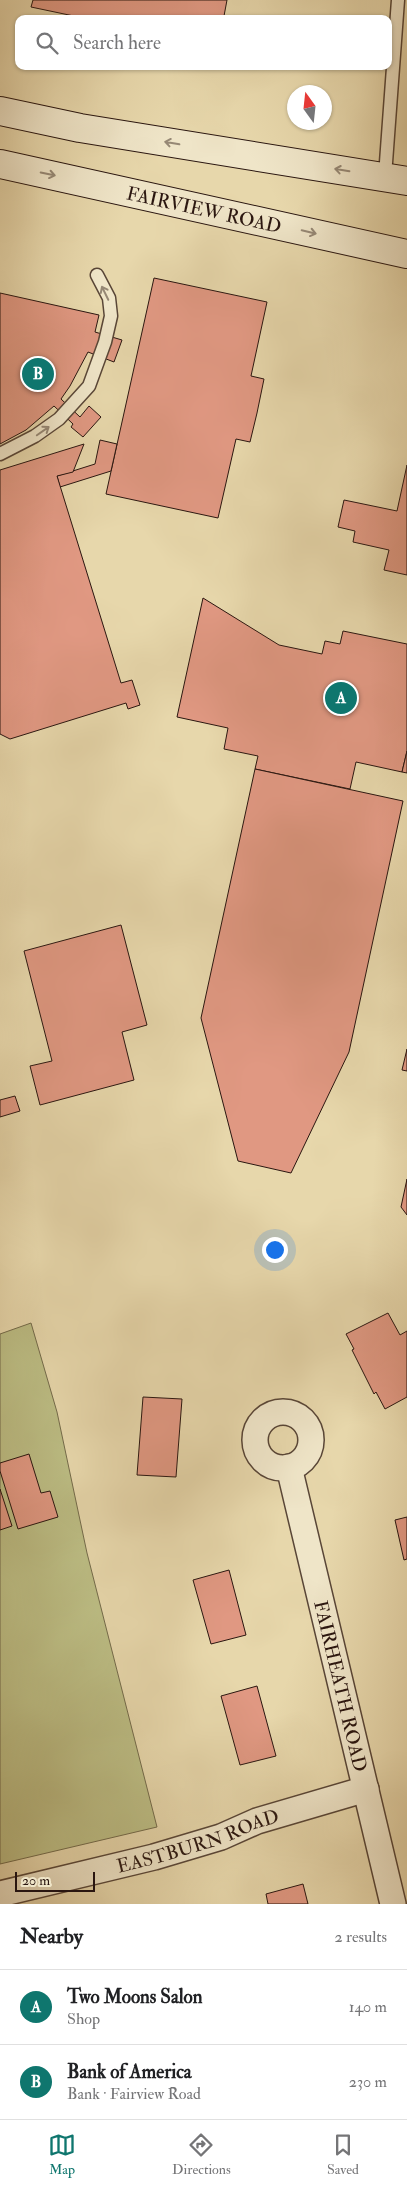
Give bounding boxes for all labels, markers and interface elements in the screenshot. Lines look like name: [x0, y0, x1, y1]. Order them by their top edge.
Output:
search box: [15, 15, 392, 70]
icon: search: [33, 29, 61, 57]
text: Search here: [73, 31, 161, 55]
north arrow: [287, 85, 332, 130]
one-way arrow: [164, 138, 180, 148]
one-way arrow: [334, 164, 350, 174]
one-way arrow: [39, 170, 55, 179]
street label: FAIRVIEW ROAD: [124, 181, 283, 239]
one-way arrow: [300, 228, 316, 237]
one-way arrow: [100, 286, 110, 301]
pin: B: [22, 355, 54, 393]
one-way arrow: [36, 426, 50, 436]
pin: A: [325, 679, 357, 717]
your location: [262, 1237, 288, 1263]
street label: FAIRHEATH ROAD: [308, 1598, 372, 1774]
street label: EASTBURN ROAD: [114, 1804, 282, 1879]
scale bar: [15, 1869, 95, 1892]
text: 20 m: [22, 1872, 50, 1889]
text: Nearby: [20, 1923, 83, 1950]
text: 2 results: [334, 1927, 387, 1947]
text: Two Moons Salon: [67, 1985, 202, 2009]
text: A: [31, 1997, 41, 2017]
text: 140 m: [349, 1997, 387, 2017]
text: Shop: [67, 2009, 100, 2029]
text: Bank of America: [67, 2060, 192, 2084]
text: B: [31, 2072, 41, 2092]
text: 230 m: [349, 2072, 387, 2092]
text: Bank · Fairview Road: [67, 2084, 201, 2104]
tab: Map: [48, 2131, 76, 2178]
tab: Directions: [172, 2131, 231, 2178]
tab: Saved: [327, 2131, 359, 2178]

